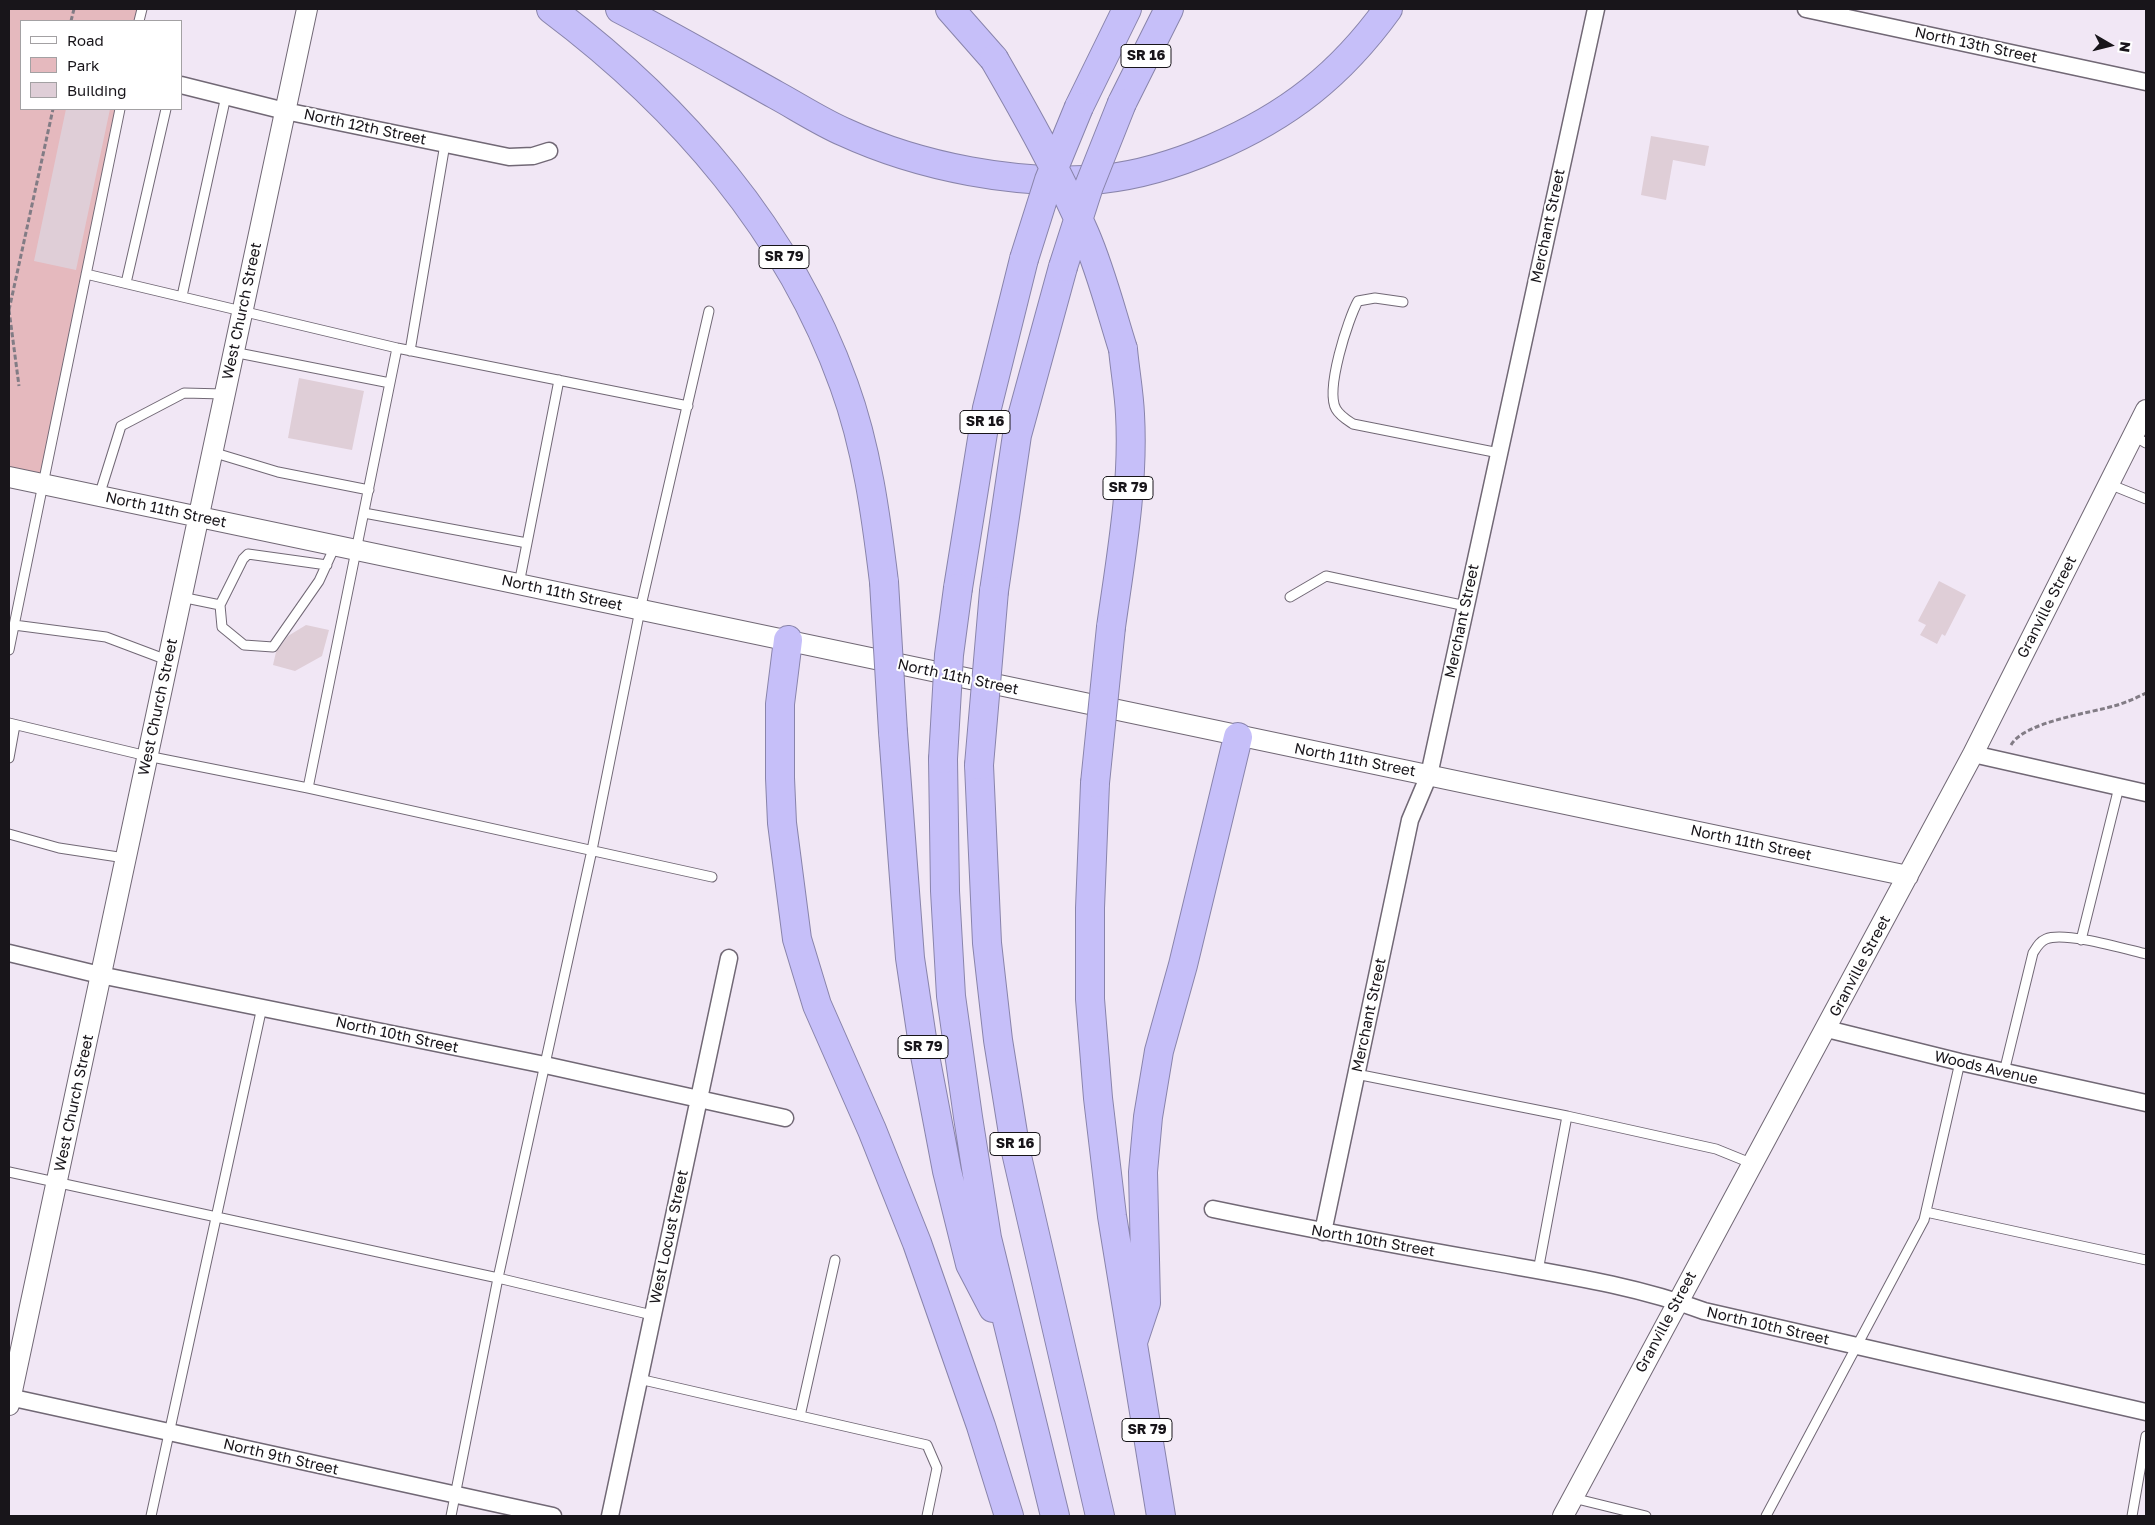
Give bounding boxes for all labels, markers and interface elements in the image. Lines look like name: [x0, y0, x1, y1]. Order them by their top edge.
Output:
legend: [20, 20, 182, 110]
north arrow: [2085, 20, 2135, 70]
street label: North 13th Street: [1913, 23, 2039, 67]
text: Road: [67, 31, 104, 49]
text: N: [2116, 41, 2135, 54]
road number: SR 16: [1121, 44, 1171, 68]
text: Park: [67, 56, 99, 74]
text: Building: [67, 81, 127, 99]
street label: North 12th Street: [302, 105, 428, 149]
street label: Merchant Street: [1527, 167, 1569, 285]
street label: West Church Street: [219, 241, 265, 381]
road number: SR 79: [759, 246, 809, 268]
road number: SR 16: [960, 411, 1010, 434]
road number: SR 79: [1103, 476, 1153, 499]
street label: North 11th Street: [104, 488, 228, 532]
street label: Granville Street: [2013, 553, 2081, 661]
street label: Merchant Street: [1441, 562, 1483, 680]
street label: North 11th Street: [500, 571, 624, 615]
street label: West Church Street: [135, 637, 181, 777]
street label: North 11th Street: [896, 655, 1020, 699]
street label: North 11th Street: [1293, 739, 1417, 781]
street label: North 11th Street: [1689, 821, 1813, 865]
street label: Granville Street: [1826, 912, 1894, 1020]
street label: Merchant Street: [1348, 956, 1390, 1074]
street label: North 10th Street: [334, 1013, 460, 1057]
street label: West Church Street: [51, 1033, 97, 1173]
road number: SR 79: [898, 1036, 948, 1058]
street label: Woods Avenue: [1932, 1047, 2040, 1089]
road number: SR 16: [990, 1132, 1040, 1156]
street label: West Locust Street: [646, 1168, 692, 1306]
street label: North 10th Street: [1310, 1221, 1436, 1261]
street label: Granville Street: [1632, 1268, 1700, 1376]
street label: North 10th Street: [1705, 1303, 1831, 1349]
road number: SR 79: [1122, 1418, 1172, 1442]
street label: North 9th Street: [221, 1435, 341, 1479]

